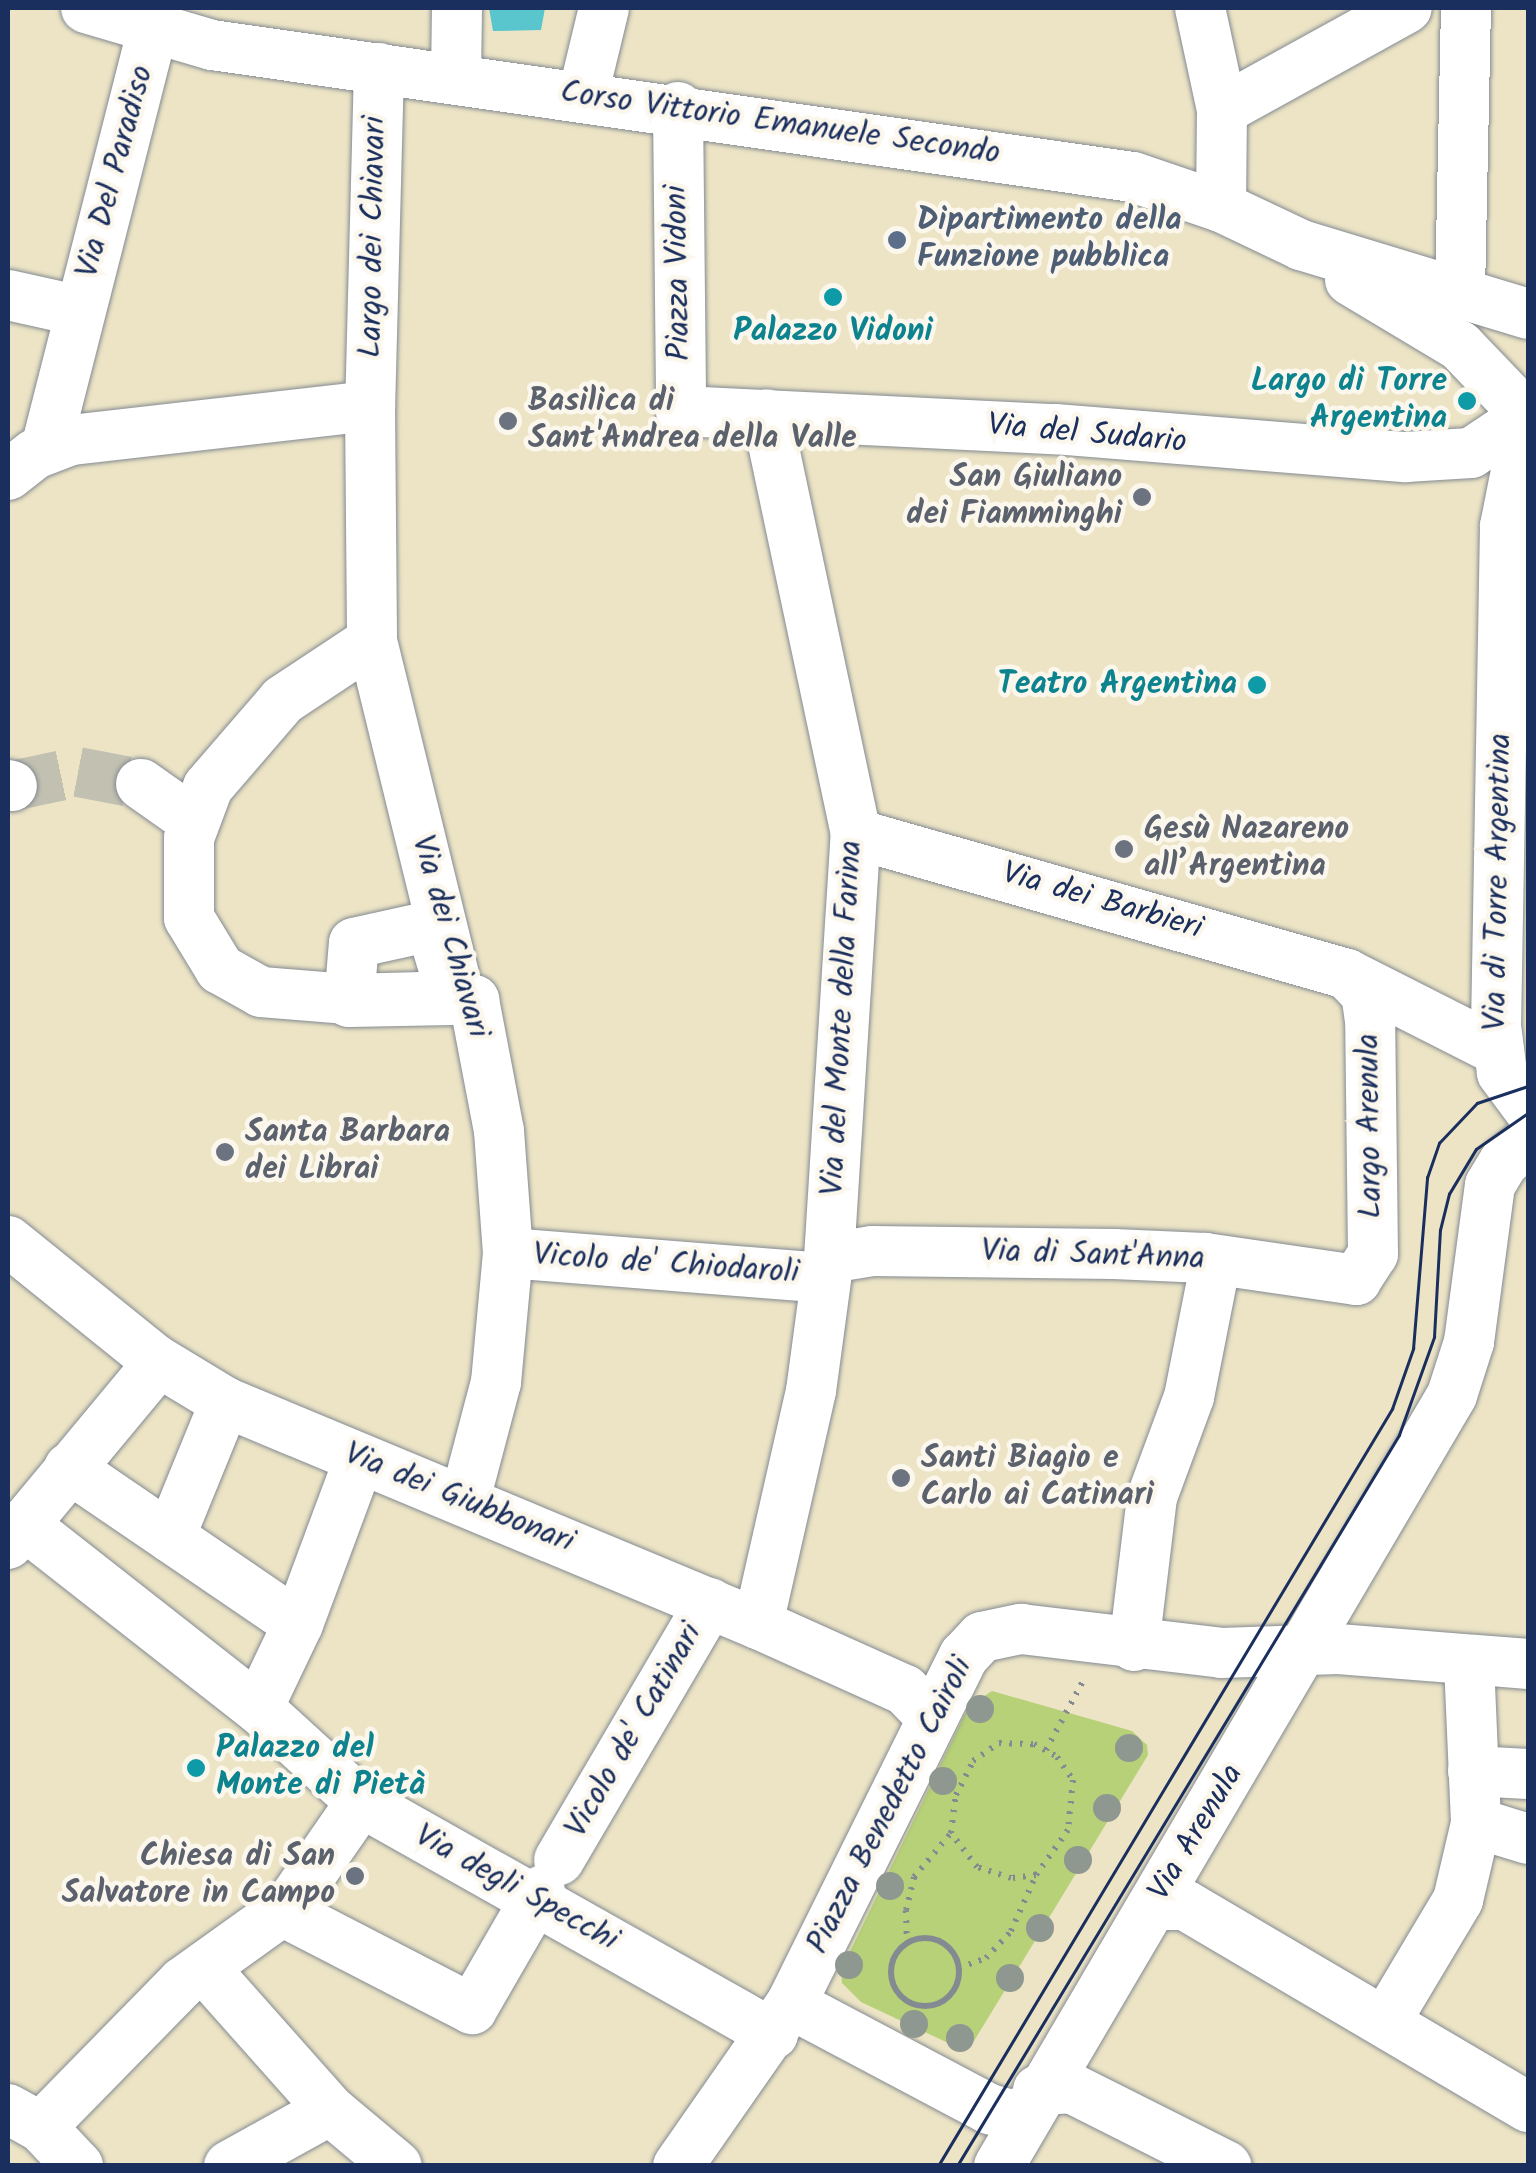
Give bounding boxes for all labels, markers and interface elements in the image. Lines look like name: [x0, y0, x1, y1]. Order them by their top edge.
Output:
street label: Via Del Paradiso: [69, 62, 163, 282]
street label: Corso Vittorio Emanuele Secondo: [558, 74, 1002, 174]
street label: Largo dei Chiavari: [353, 116, 395, 358]
street label: Piazza Vidoni: [658, 185, 700, 361]
place label: Dipartimento della Funzione pubblica: [917, 203, 1182, 278]
marker: Dipartimento della Funzione pubblica: [886, 229, 908, 251]
marker: Palazzo Vidoni: [822, 286, 844, 308]
place label: Palazzo Vidoni: [733, 313, 933, 351]
place label: Largo di Torre Argentina: [1251, 364, 1447, 439]
place label: Basilica di Sant'Andrea della Valle: [528, 384, 857, 459]
marker: Largo di Torre Argentina: [1456, 390, 1478, 412]
street label: Via del Sudario: [986, 407, 1188, 463]
marker: Basilica di Sant'Andrea della Valle: [497, 410, 519, 432]
place label: San Giuliano dei Fiamminghi: [906, 460, 1122, 535]
marker: San Giuliano dei Fiamminghi: [1131, 486, 1153, 508]
place label: Teatro Argentina: [997, 666, 1237, 704]
marker: Teatro Argentina: [1246, 674, 1268, 696]
street label: Via di Torre Argentina: [1477, 733, 1521, 1031]
place label: Gesù Nazareno all’Argentina: [1144, 812, 1349, 887]
street label: Via dei Chiavari: [402, 831, 496, 1043]
marker: Gesù Nazareno all’Argentina: [1113, 838, 1135, 860]
street label: Via del Monte della Farina: [815, 839, 871, 1197]
street label: Via dei Barbieri: [998, 855, 1206, 949]
street label: Largo Arenula: [1350, 1033, 1392, 1219]
place label: Santa Barbara dei Librai: [245, 1115, 450, 1190]
marker: Santa Barbara dei Librai: [214, 1141, 236, 1163]
street label: Via di Sant'Anna: [981, 1233, 1205, 1279]
street label: Vicolo de' Chiodaroli: [532, 1237, 800, 1293]
street label: Via dei Giubbonari: [339, 1435, 579, 1563]
place label: Santi Biagio e Carlo ai Catinari: [921, 1441, 1154, 1516]
marker: Santi Biagio e Carlo ai Catinari: [890, 1467, 912, 1489]
street label: Vicolo de' Catinari: [558, 1617, 712, 1845]
street label: Piazza Benedetto Cairoli: [800, 1652, 982, 1960]
place label: Palazzo del Monte di Pietà: [216, 1731, 425, 1806]
marker: Palazzo del Monte di Pietà: [185, 1757, 207, 1779]
street label: Via Arenula: [1141, 1758, 1253, 1908]
street label: Via degli Specchi: [408, 1817, 624, 1961]
place label: Chiesa di San Salvatore in Campo: [62, 1839, 335, 1914]
marker: Chiesa di San Salvatore in Campo: [344, 1865, 366, 1887]

